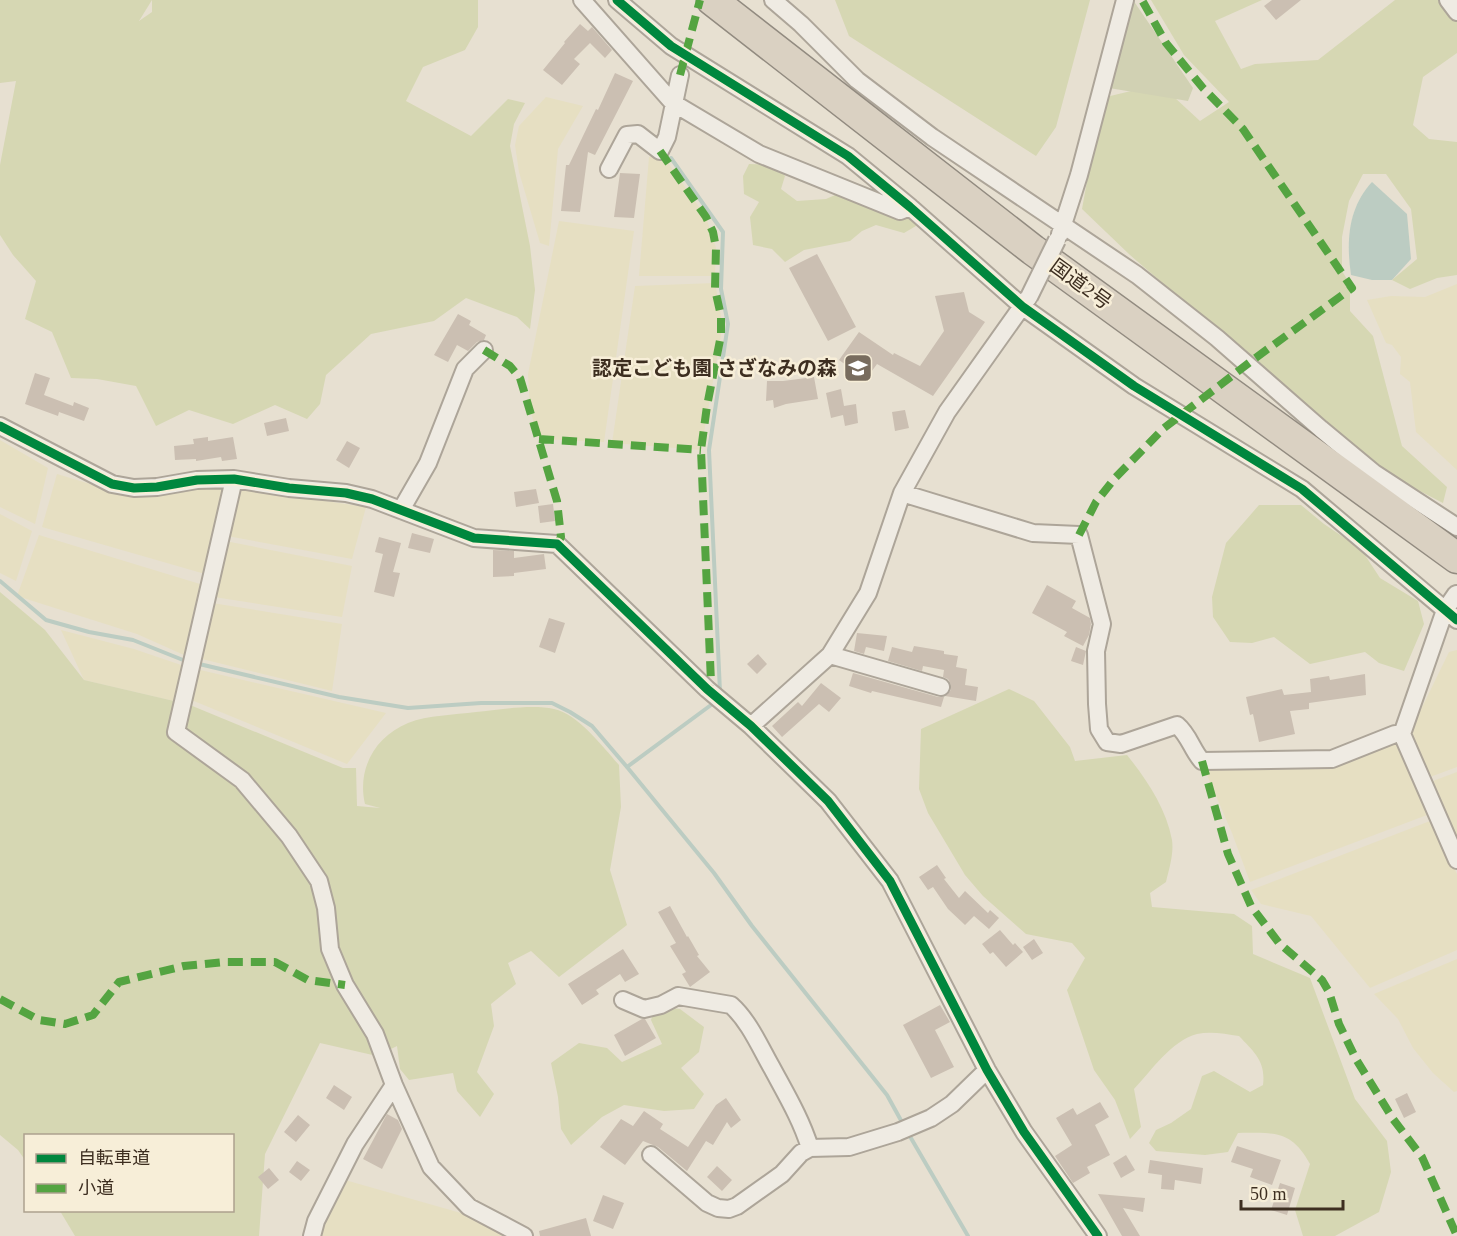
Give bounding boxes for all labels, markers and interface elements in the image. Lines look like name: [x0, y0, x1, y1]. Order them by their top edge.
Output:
street label: 国道2号: [1046, 255, 1116, 313]
school or university icon: 認定こども園 さざなみの森: [842, 352, 874, 384]
place label: 認定こども園 さざなみの森: [592, 357, 837, 379]
legend: [24, 1134, 234, 1212]
text: 自転車道: [78, 1148, 150, 1168]
scale bar: [1241, 1173, 1343, 1211]
text: 小道: [78, 1178, 114, 1198]
text: 50 m: [1250, 1184, 1287, 1204]

